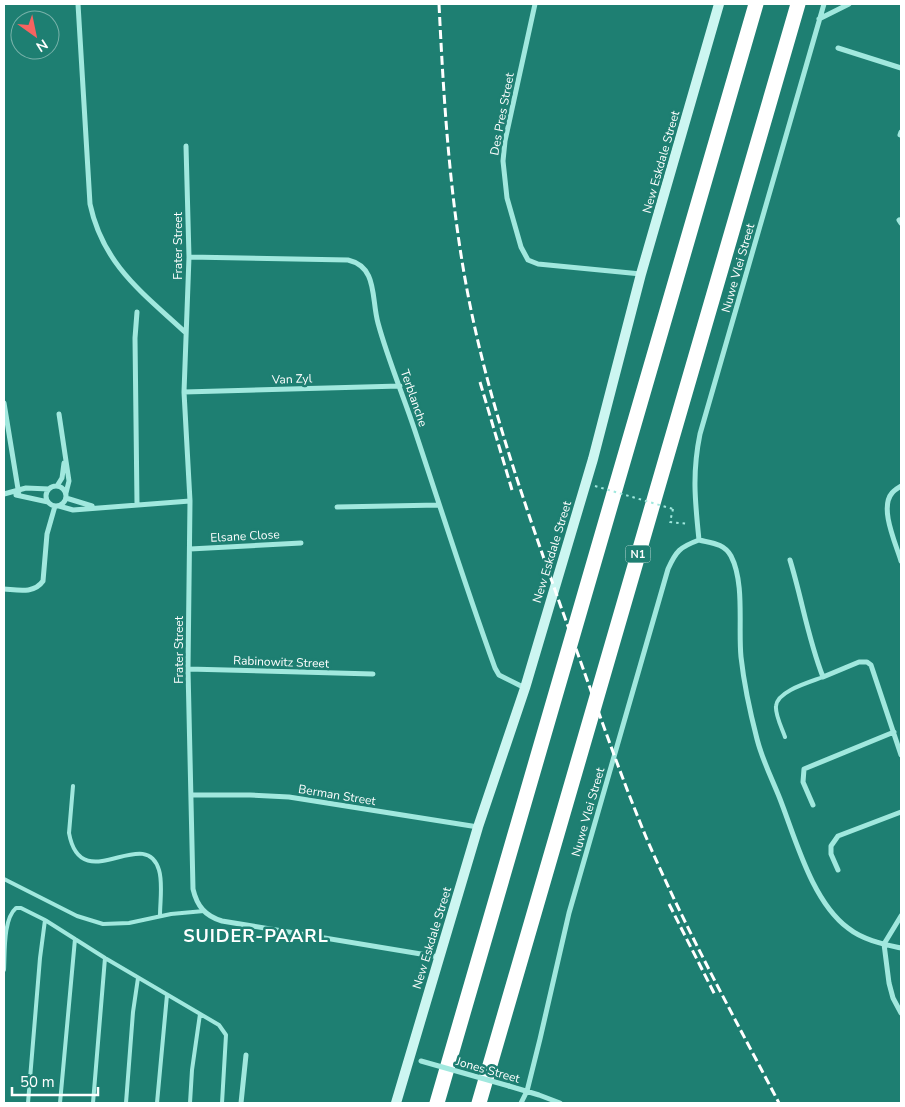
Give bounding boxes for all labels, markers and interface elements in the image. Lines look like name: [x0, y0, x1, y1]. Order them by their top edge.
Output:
north arrow: [10, 10, 60, 60]
text: N: [32, 35, 51, 56]
street label: Des Pres Street: [486, 71, 518, 157]
street label: New Eskdale Street: [639, 108, 684, 215]
street label: Frater Street: [170, 211, 186, 280]
street label: Nuwe Vlei Street: [718, 221, 759, 314]
street label: Terblanche: [397, 367, 431, 429]
street label: Van Zyl: [271, 370, 313, 388]
street label: New Eskdale Street: [529, 498, 575, 605]
street label: Elsane Close: [210, 526, 280, 546]
road number: N1: [626, 546, 650, 562]
street label: Frater Street: [171, 615, 187, 684]
street label: Rabinowitz Street: [233, 652, 330, 672]
street label: Nuwe Vlei Street: [568, 765, 609, 858]
street label: Berman Street: [297, 781, 378, 809]
street label: New Eskdale Street: [409, 884, 455, 991]
district label: SUIDER-PAARL: [183, 924, 329, 948]
street label: Jones Street: [453, 1053, 522, 1087]
scale bar: [12, 1064, 99, 1096]
text: 50 m: [20, 1072, 55, 1092]

